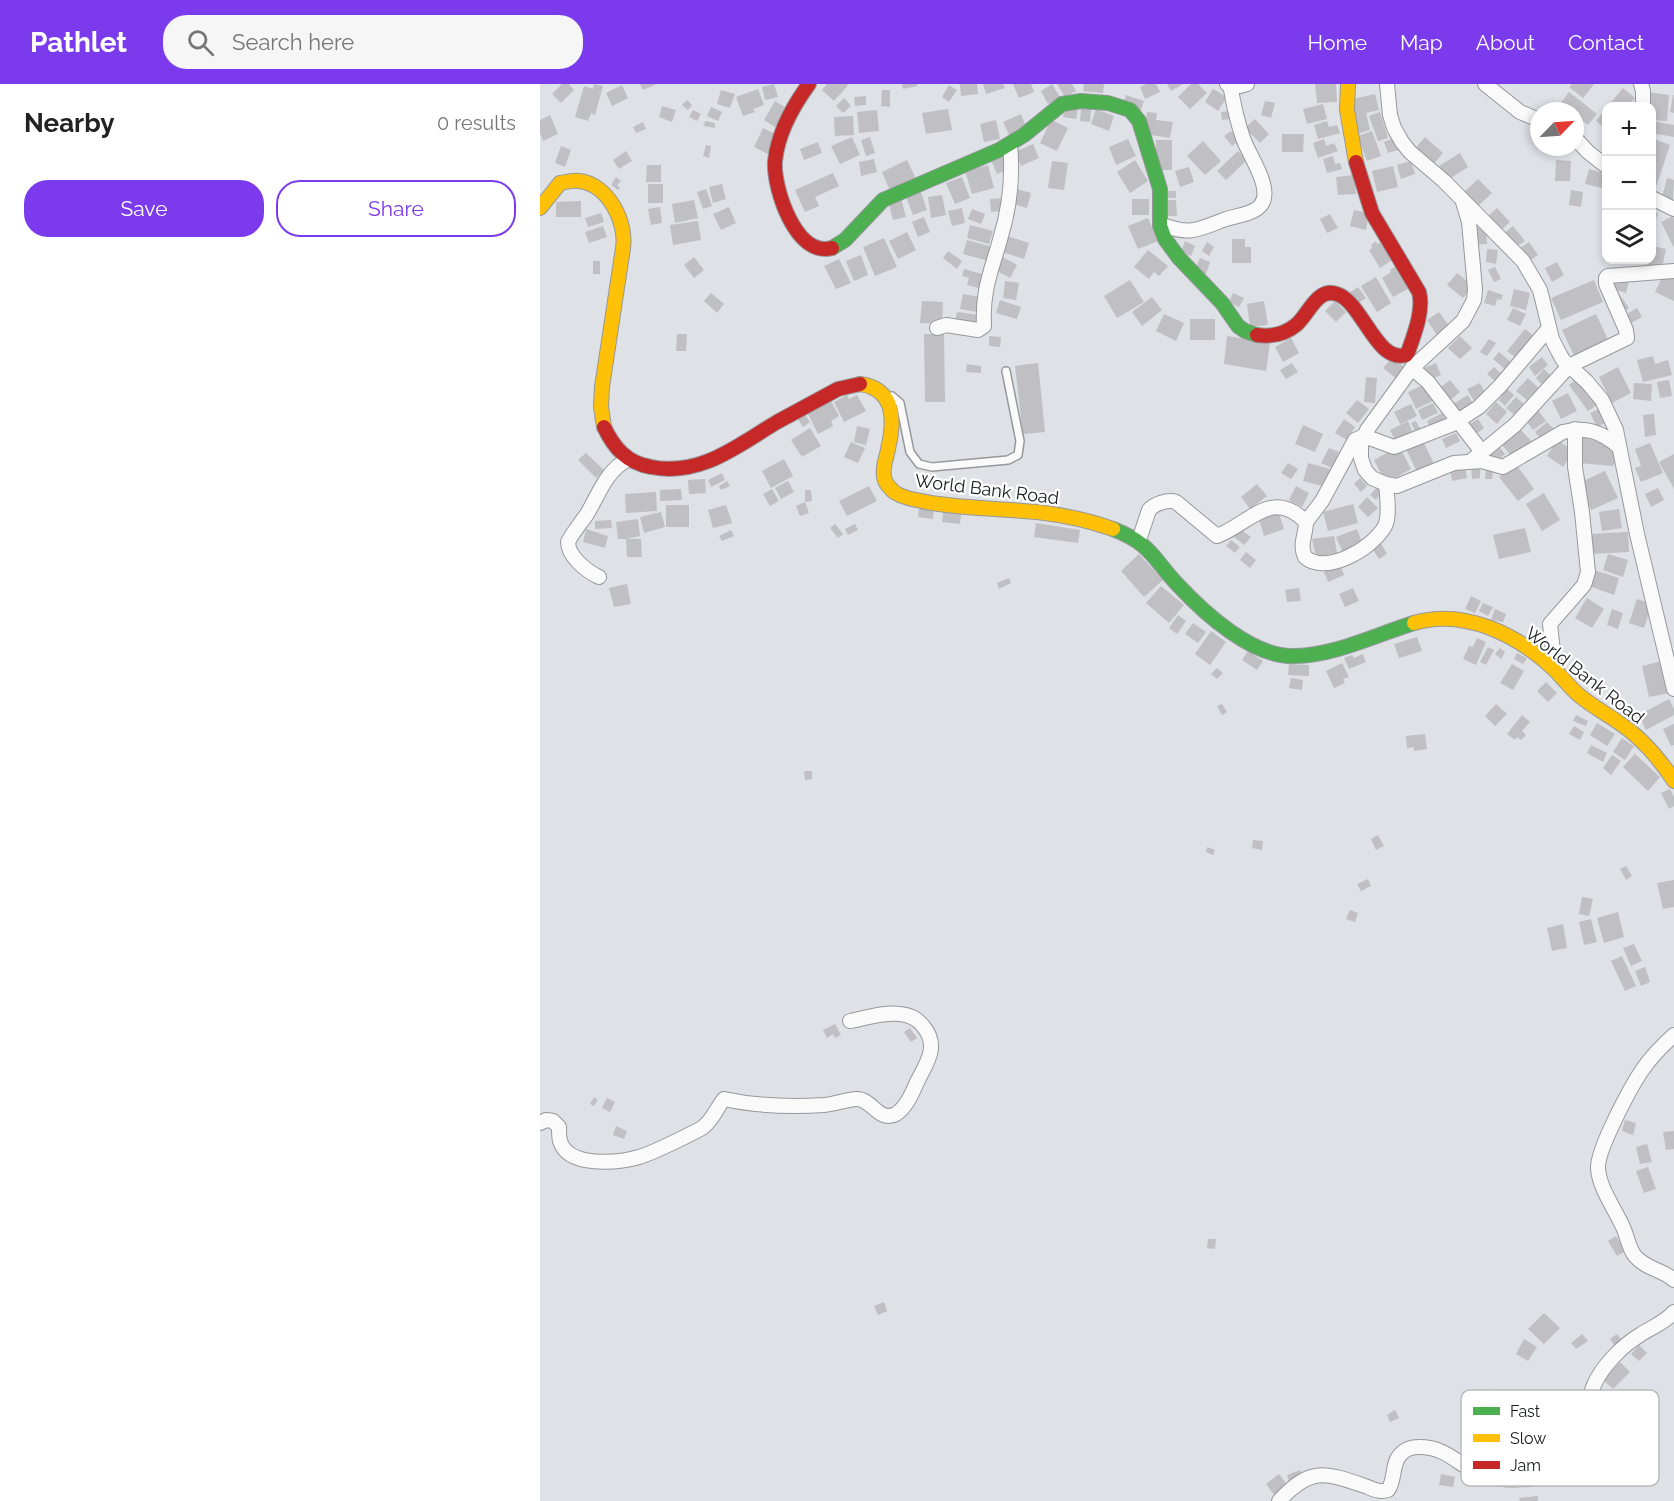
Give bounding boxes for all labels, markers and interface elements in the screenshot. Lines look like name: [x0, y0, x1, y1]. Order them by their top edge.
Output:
search box: [163, 15, 583, 69]
text: Pathlet: [30, 26, 127, 59]
icon: search: [184, 26, 217, 59]
text: Search here: [232, 29, 354, 55]
text: Home: [1308, 30, 1367, 55]
text: Map: [1400, 30, 1443, 55]
text: About: [1476, 30, 1535, 55]
text: Contact: [1568, 30, 1644, 55]
north arrow: [1530, 102, 1584, 156]
map controls: [1602, 102, 1656, 264]
button: +: [1602, 102, 1656, 156]
text: Nearby: [24, 108, 114, 138]
text: 0 results: [437, 111, 516, 135]
button: −: [1602, 156, 1656, 210]
button: Save: [24, 180, 264, 237]
button: Share: [276, 180, 516, 237]
button: layers: [1602, 210, 1656, 264]
street label: World Bank Road: [914, 470, 1060, 508]
street label: World Bank Road: [1521, 622, 1649, 728]
legend: [1461, 1390, 1659, 1486]
text: Fast: [1510, 1402, 1541, 1421]
text: Slow: [1510, 1429, 1546, 1448]
text: Jam: [1510, 1456, 1541, 1475]

